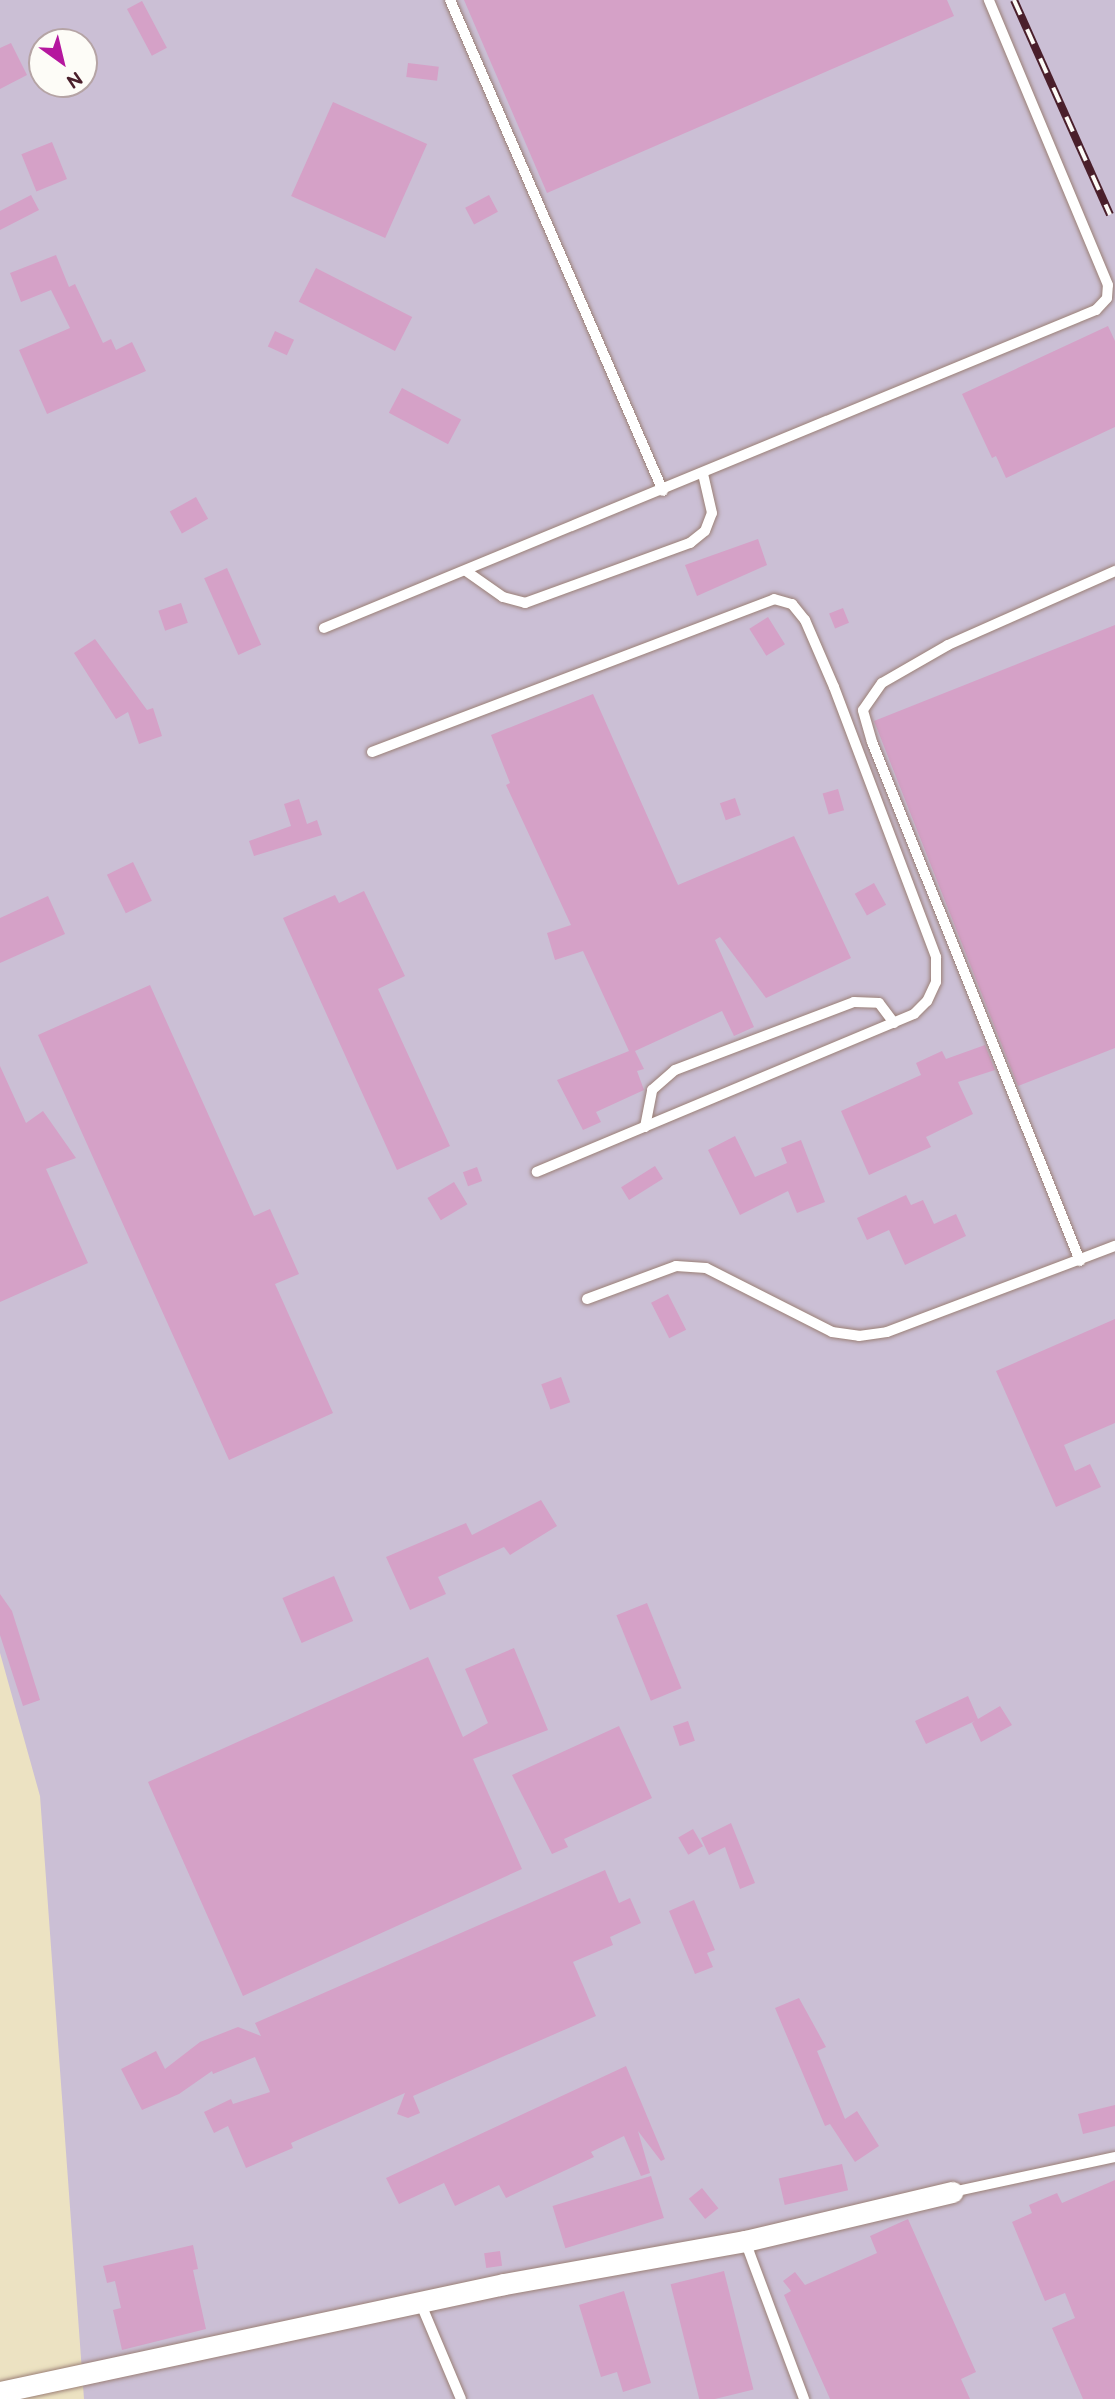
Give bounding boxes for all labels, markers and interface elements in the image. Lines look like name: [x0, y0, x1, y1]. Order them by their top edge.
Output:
north arrow: [28, 28, 98, 98]
text: N: [62, 66, 86, 93]

